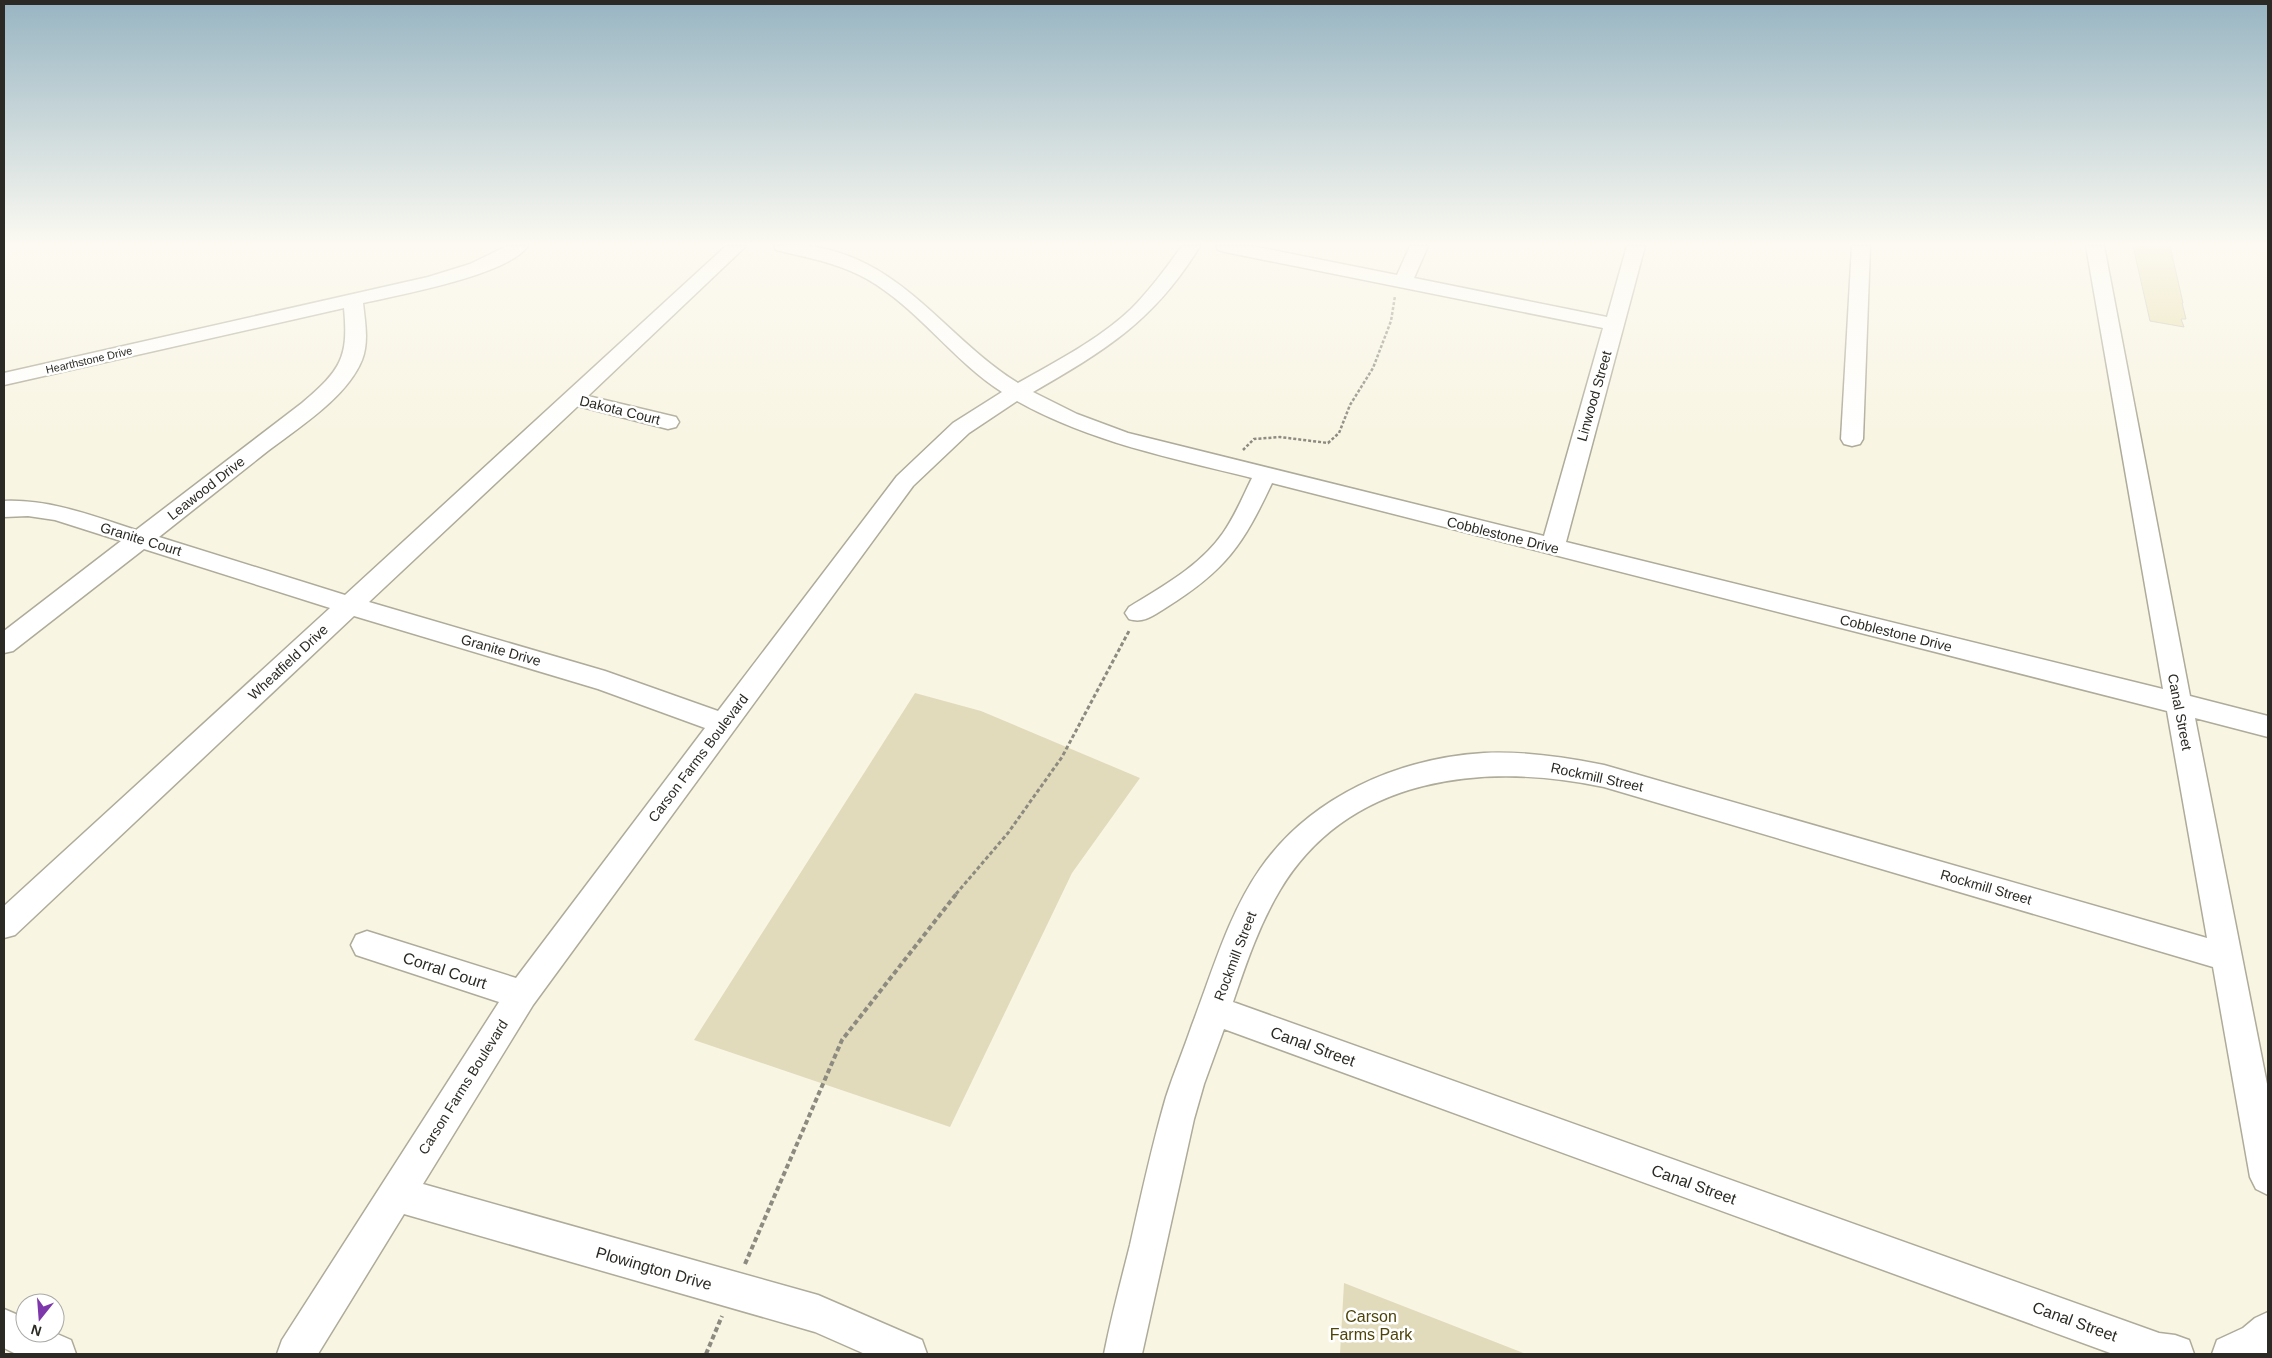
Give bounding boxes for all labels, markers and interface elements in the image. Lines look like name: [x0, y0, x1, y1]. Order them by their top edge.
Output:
street label: Hearthstone Drive: [44, 344, 134, 376]
street label: Linwood Street: [1573, 349, 1615, 443]
street label: Dakota Court: [578, 392, 662, 428]
street label: Leawood Drive: [164, 453, 248, 523]
street label: Cobblestone Drive: [1445, 513, 1561, 557]
street label: Granite Court: [98, 519, 184, 559]
street label: Cobblestone Drive: [1838, 611, 1954, 655]
street label: Wheatfield Drive: [245, 621, 331, 703]
street label: Granite Drive: [459, 631, 543, 669]
street label: Canal Street: [2165, 672, 2195, 752]
street label: Carson Farms Boulevard: [645, 691, 751, 825]
street label: Rockmill Street: [1549, 759, 1645, 795]
street label: Rockmill Street: [1939, 866, 2034, 908]
street label: Rockmill Street: [1211, 909, 1259, 1003]
street label: Corral Court: [401, 949, 489, 992]
street label: Carson Farms Boulevard: [415, 1017, 511, 1157]
street label: Canal Street: [1268, 1023, 1358, 1070]
street label: Canal Street: [1649, 1161, 1739, 1208]
street label: Plowington Drive: [594, 1244, 714, 1293]
north arrow: [15, 1293, 65, 1343]
street label: Canal Street: [2030, 1298, 2120, 1345]
park label: Carson Farms Park: [1330, 1308, 1413, 1343]
text: N: [29, 1321, 43, 1340]

